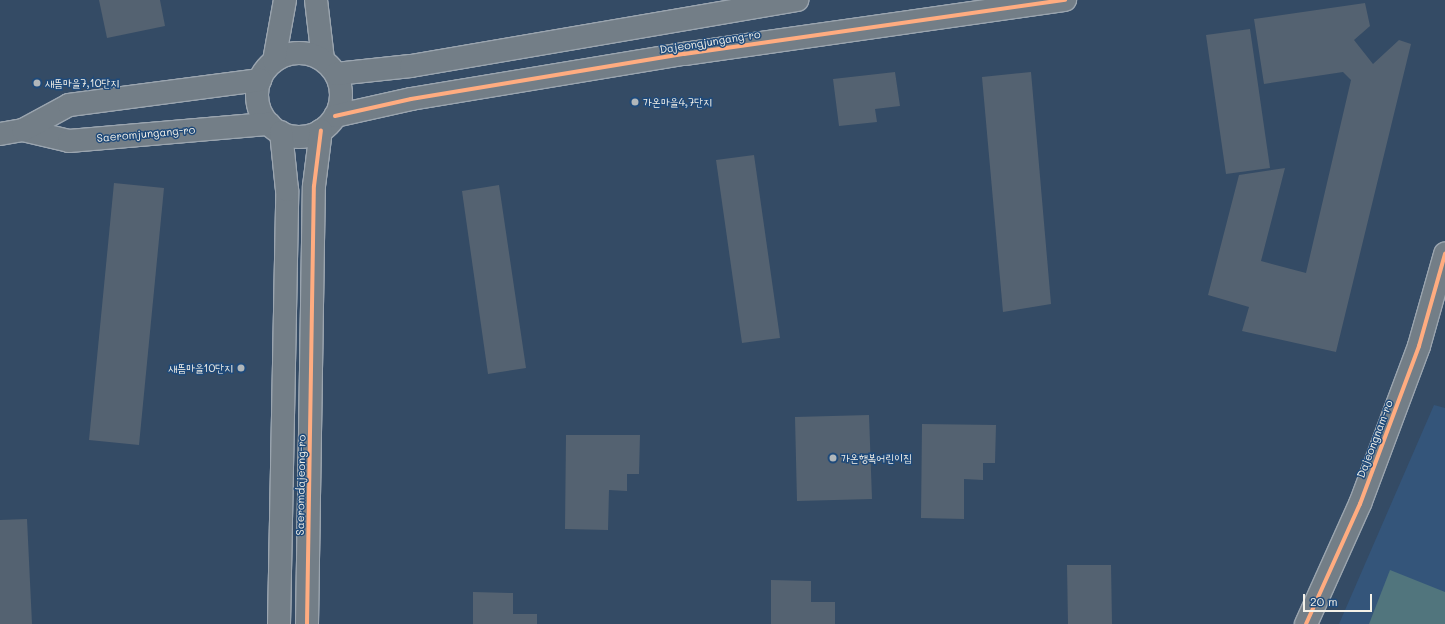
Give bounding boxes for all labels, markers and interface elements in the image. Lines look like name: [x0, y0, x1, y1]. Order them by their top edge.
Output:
street label: Dajeongjungang-ro: [659, 27, 761, 57]
place label: 새뜸마을7,10단지: [45, 76, 119, 90]
marker: 새뜸마을7,10단지: [32, 78, 42, 88]
place label: 가온마을4,7단지: [643, 95, 712, 109]
marker: 가온마을4,7단지: [630, 97, 640, 107]
street label: Saeromjungang-ro: [96, 123, 196, 145]
place label: 새뜸마을10단지: [168, 361, 233, 375]
marker: 새뜸마을10단지: [236, 363, 246, 373]
street label: Dajeongnam-ro: [1354, 398, 1396, 480]
street label: Saeromdajeong-ro: [294, 435, 308, 535]
place label: 가온행복어린이집: [841, 451, 912, 465]
marker: 가온행복어린이집: [828, 453, 838, 463]
scale bar: [1305, 586, 1374, 612]
text: 20 m: [1310, 593, 1338, 609]

